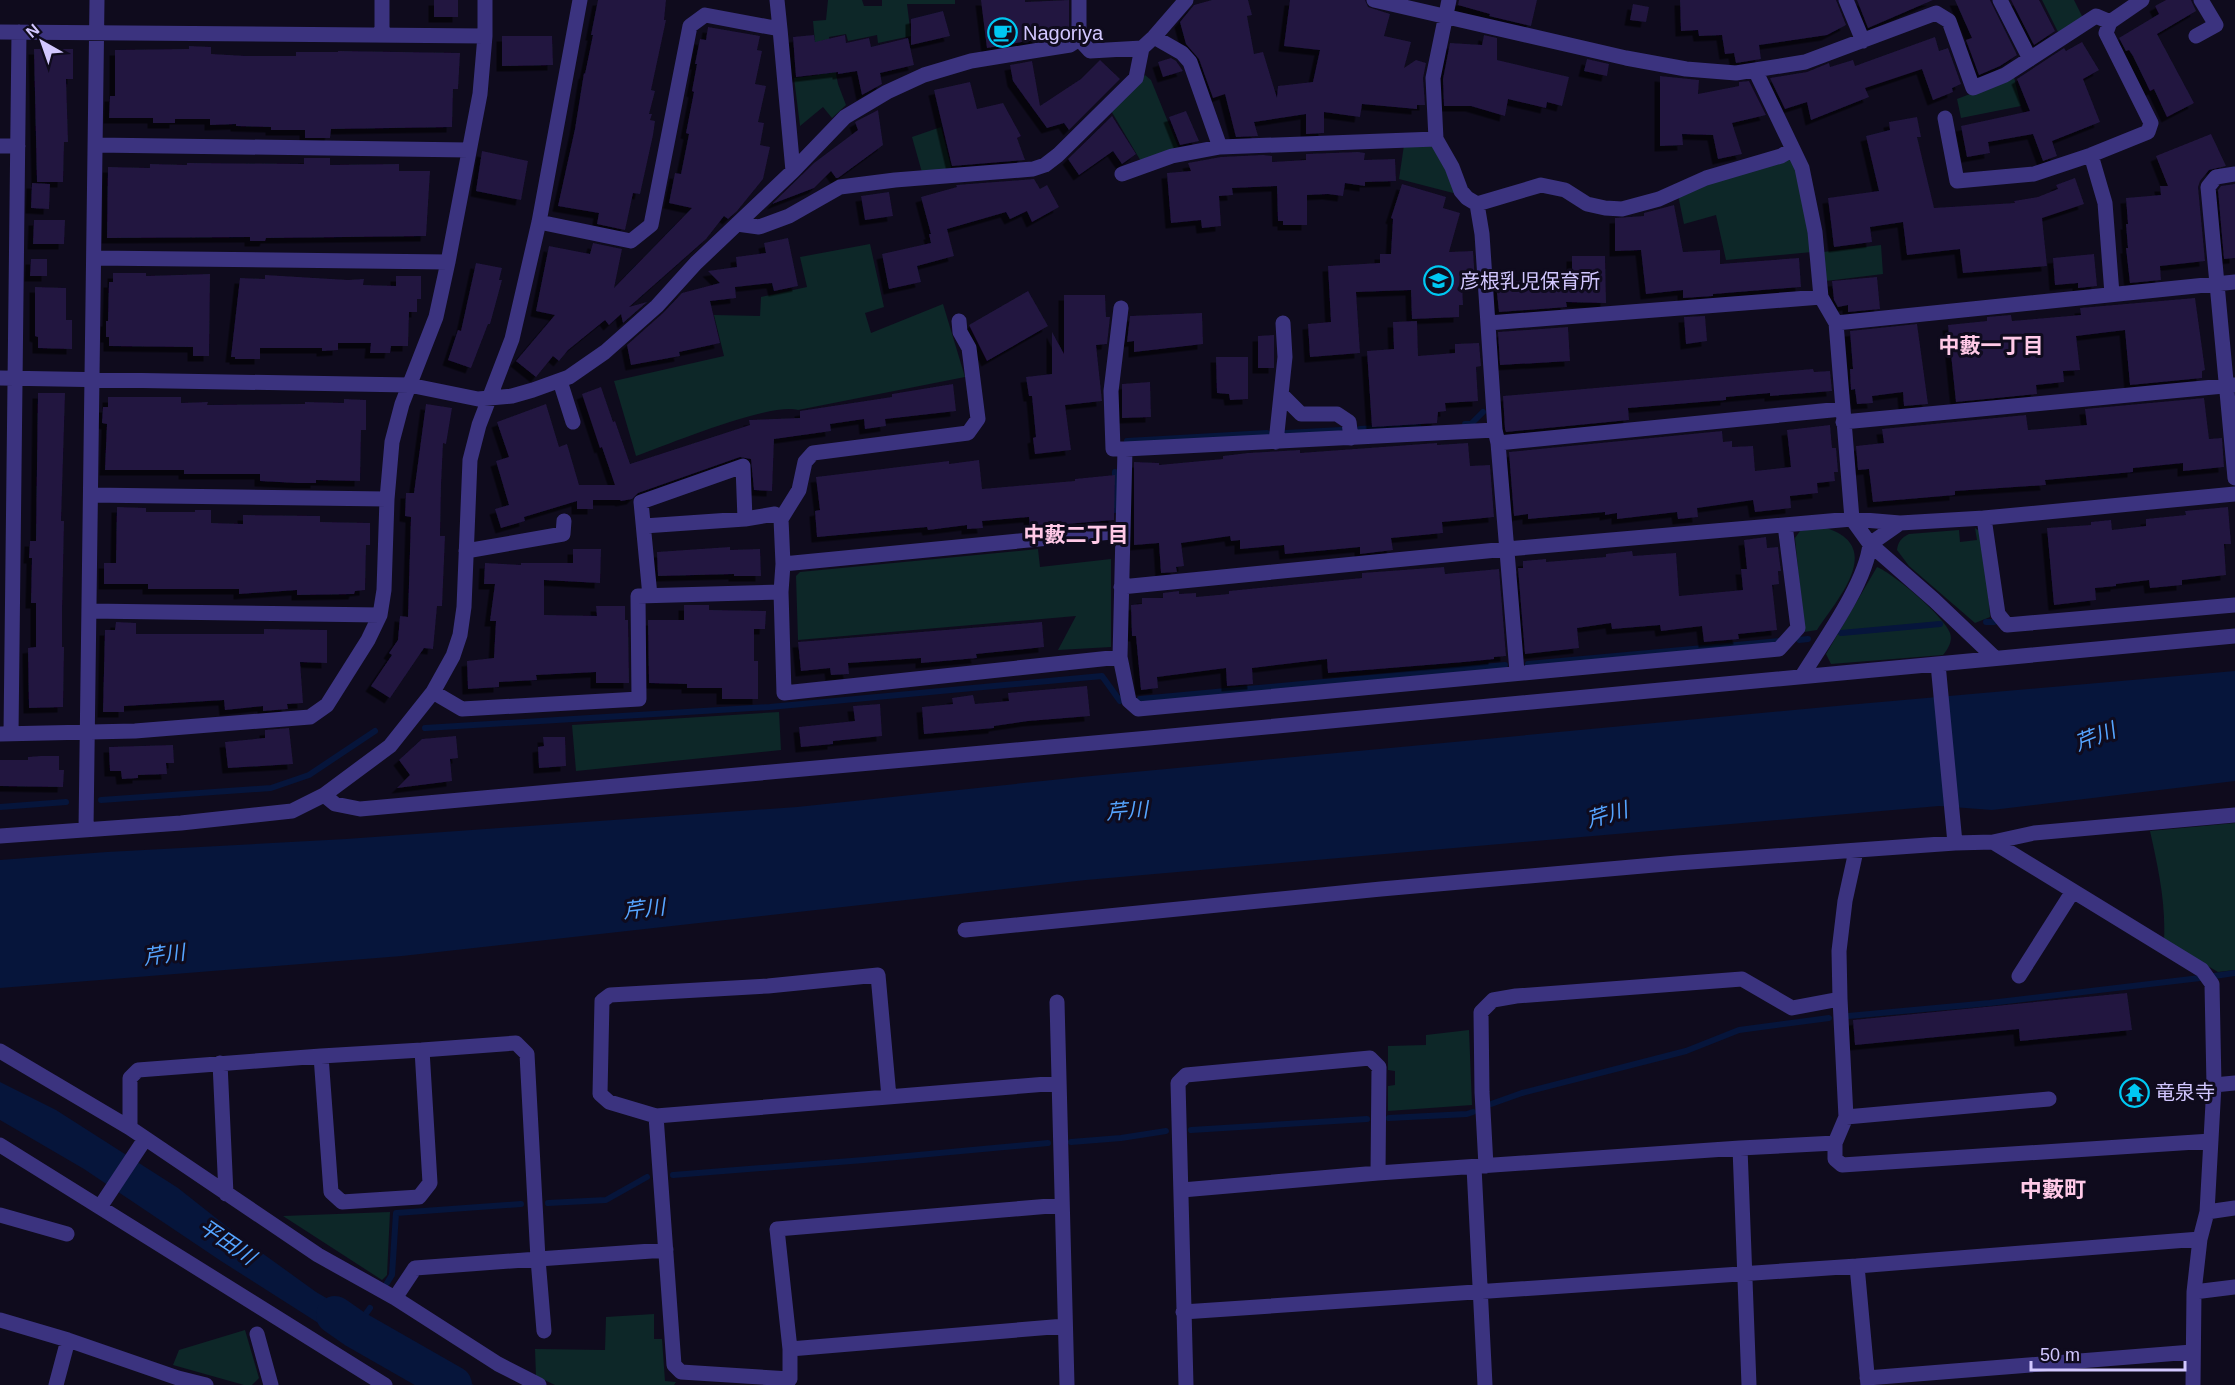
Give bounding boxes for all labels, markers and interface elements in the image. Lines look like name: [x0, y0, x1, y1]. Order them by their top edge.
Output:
north arrow: [12, 12, 72, 72]
cafe icon: Nagoriya: [986, 17, 1018, 49]
text: N: [23, 21, 43, 41]
place label: Nagoriya: [1023, 22, 1104, 44]
school or university icon: 彦根乳児保育所: [1423, 265, 1455, 297]
place label: 彦根乳児保育所: [1460, 270, 1600, 292]
district label: 中藪一丁目: [1939, 334, 2044, 357]
district label: 中藪二丁目: [1024, 523, 1129, 546]
water label: 芹川: [2071, 718, 2120, 755]
water label: 芹川: [1105, 797, 1151, 823]
water label: 芹川: [1584, 797, 1632, 831]
water label: 芹川: [622, 895, 668, 922]
water label: 芹川: [142, 940, 188, 969]
temple icon: 竜泉寺: [2118, 1076, 2150, 1108]
place label: 竜泉寺: [2155, 1081, 2215, 1103]
district label: 中藪町: [2020, 1177, 2086, 1202]
water label: 平田川: [195, 1214, 261, 1270]
scale bar: [2031, 1334, 2186, 1372]
text: 50 m: [2040, 1345, 2080, 1365]

